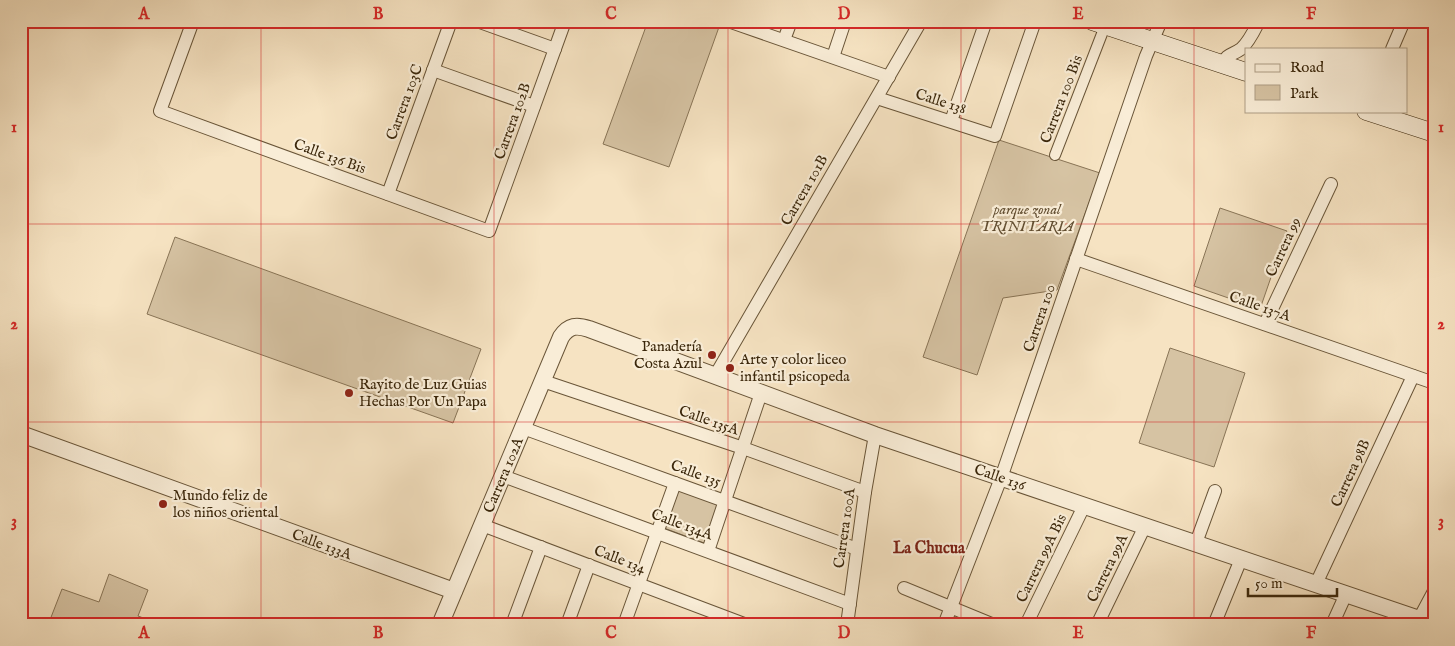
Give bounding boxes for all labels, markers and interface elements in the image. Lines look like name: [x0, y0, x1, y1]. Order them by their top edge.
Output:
text: A: [138, 5, 151, 25]
text: B: [373, 5, 384, 25]
text: C: [605, 5, 617, 25]
text: D: [838, 5, 851, 25]
text: E: [1072, 5, 1084, 25]
text: F: [1306, 5, 1317, 25]
legend: [1245, 48, 1408, 112]
street label: Carrera 100 Bis: [1036, 52, 1087, 146]
text: Road: [1290, 58, 1325, 77]
street label: Carrera 103C: [382, 61, 427, 143]
street label: Carrera 102B: [490, 80, 535, 162]
street label: Calle 138: [913, 84, 969, 119]
text: Park: [1290, 84, 1320, 103]
text: 1: [11, 118, 17, 138]
text: 1: [1438, 118, 1444, 138]
street label: Calle 136 Bis: [291, 135, 369, 178]
street label: Carrera 101B: [777, 151, 832, 229]
park label: parque zonal TRINITARIA: [980, 200, 1075, 236]
street label: Carrera 99: [1261, 214, 1305, 280]
street label: Carrera 100: [1019, 282, 1060, 355]
street label: Calle 137A: [1227, 287, 1294, 326]
text: 2: [10, 315, 18, 335]
text: 2: [1437, 315, 1445, 335]
place label: Panadería Costa Azul: [634, 337, 703, 373]
marker: Panadería Costa Azul: [706, 349, 718, 361]
place label: Arte y color liceo infantil psicopeda: [739, 350, 850, 386]
marker: Arte y color liceo infantil psicopeda: [724, 362, 736, 374]
place label: Rayito de Luz Guias Hechas Por Un Papa: [359, 375, 487, 411]
marker: Rayito de Luz Guias Hechas Por Un Papa: [343, 387, 355, 399]
street label: Calle 135A: [676, 401, 742, 440]
street label: Carrera 102A: [479, 434, 528, 516]
street label: Carrera 98B: [1326, 436, 1374, 510]
street label: Calle 135: [668, 456, 724, 492]
street label: Calle 136: [972, 460, 1029, 495]
place label: Mundo feliz de los niños oriental: [173, 486, 279, 522]
street label: Carrera 100A: [829, 486, 860, 569]
marker: Mundo feliz de los niños oriental: [157, 498, 169, 510]
street label: Calle 134A: [648, 505, 716, 545]
street label: Carrera 99A Bis: [1012, 511, 1071, 606]
text: 3: [11, 512, 17, 532]
text: 3: [1438, 512, 1444, 532]
street label: Calle 133A: [289, 525, 355, 564]
street label: Carrera 99A: [1083, 530, 1132, 605]
district label: La Chucua: [893, 539, 966, 559]
street label: Calle 134: [591, 541, 649, 578]
scale bar: [1248, 566, 1336, 598]
text: 50 m: [1255, 574, 1283, 593]
text: A: [138, 624, 151, 644]
text: B: [373, 624, 384, 644]
text: C: [605, 624, 617, 644]
text: D: [838, 624, 851, 644]
text: E: [1072, 624, 1084, 644]
text: F: [1306, 624, 1317, 644]

